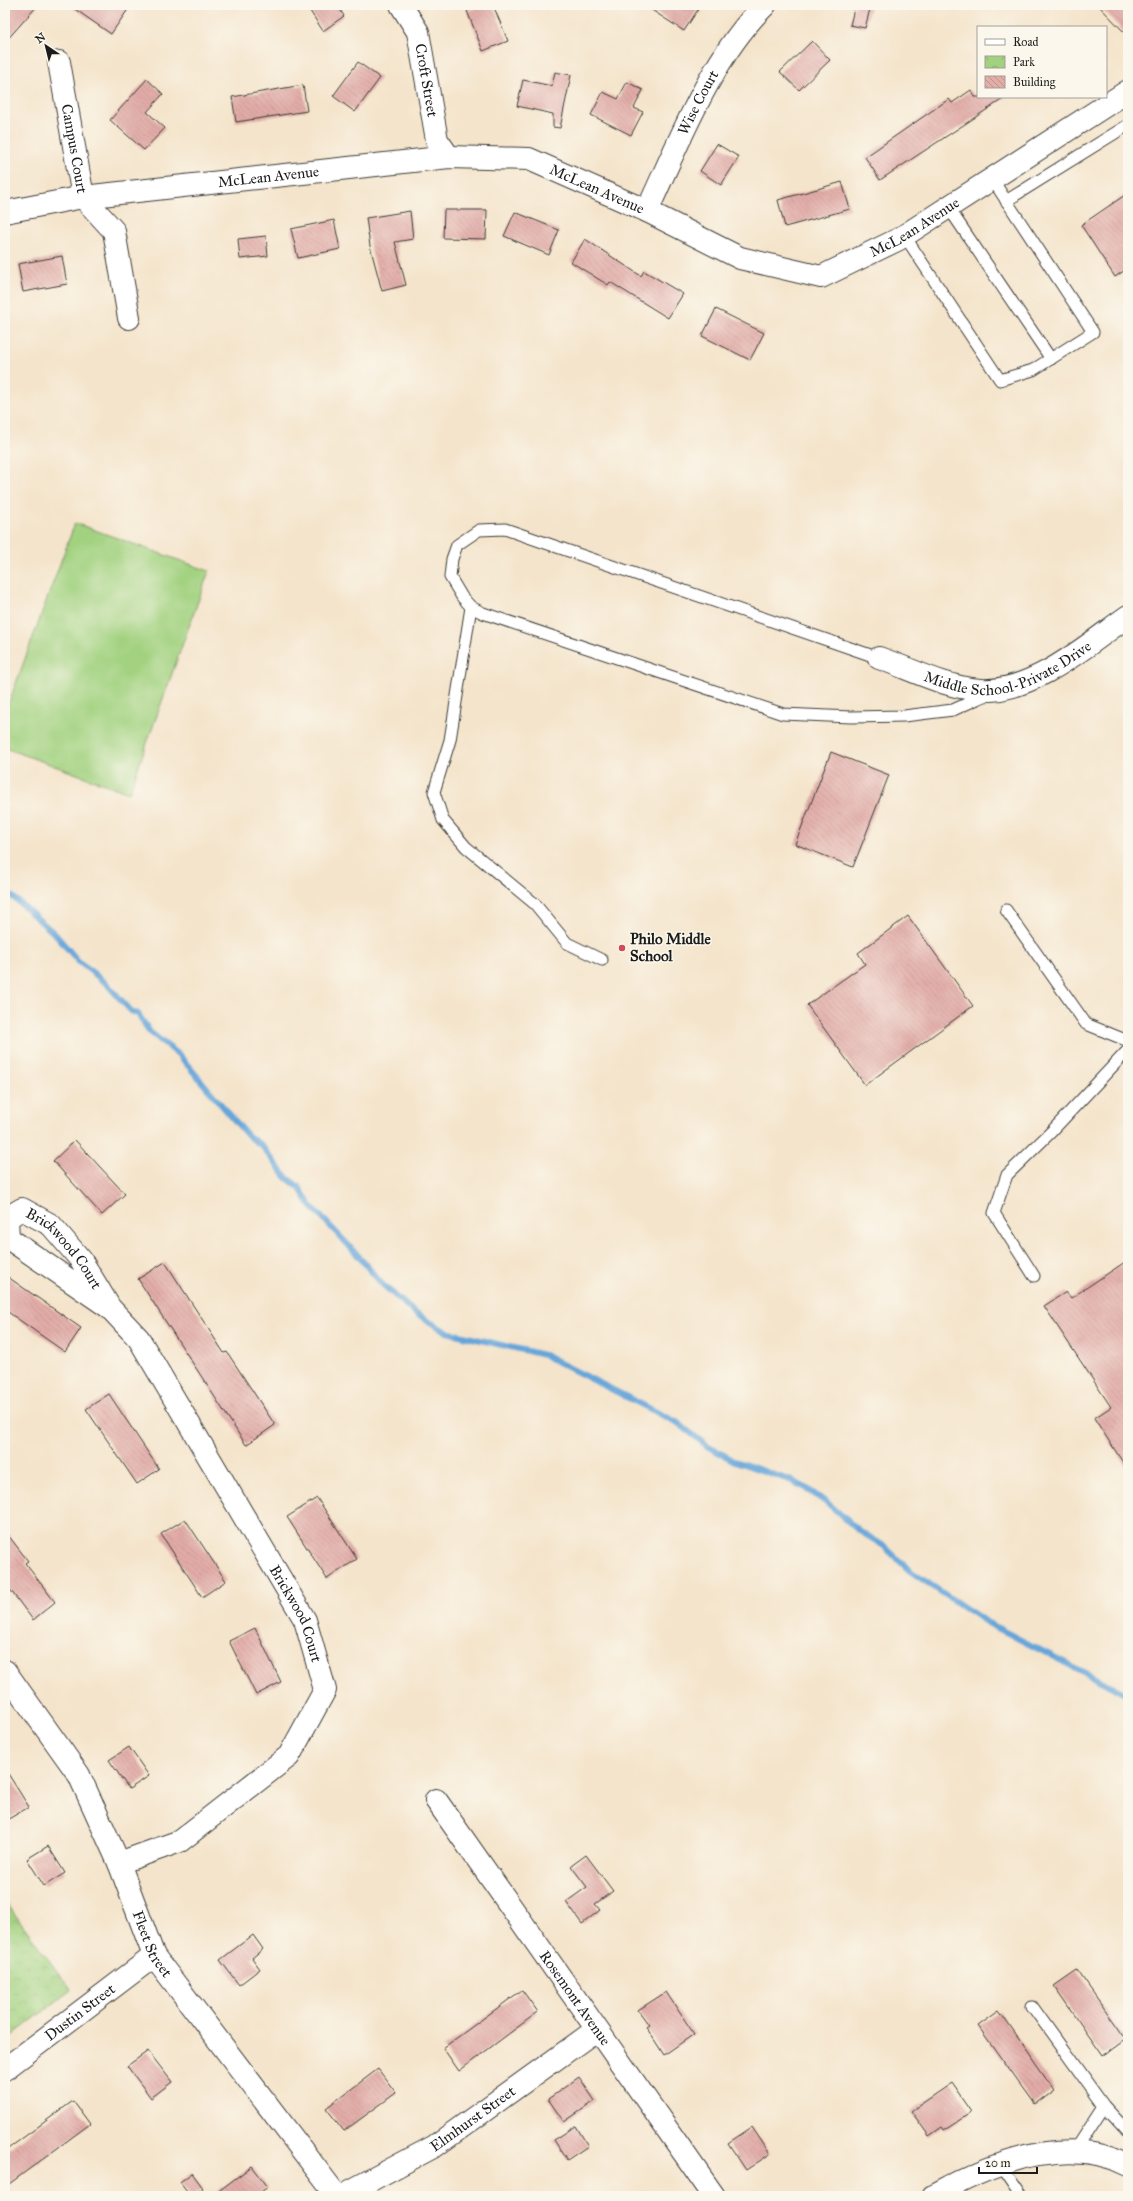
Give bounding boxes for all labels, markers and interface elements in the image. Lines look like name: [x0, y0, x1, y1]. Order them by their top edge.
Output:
north arrow: [26, 26, 66, 66]
legend: [977, 26, 1107, 98]
text: N: [33, 30, 49, 46]
text: Road: [1013, 35, 1039, 49]
street label: Croft Street: [411, 42, 442, 119]
text: Park: [1013, 55, 1035, 69]
street label: Wise Court: [674, 66, 723, 138]
text: Building: [1013, 75, 1056, 90]
street label: Campus Court: [58, 103, 91, 195]
street label: McLean Avenue: [547, 160, 647, 218]
street label: McLean Avenue: [217, 162, 320, 191]
street label: McLean Avenue: [867, 193, 963, 261]
street label: Middle School-Private Drive: [922, 637, 1095, 699]
place label: Philo Middle School: [630, 930, 712, 965]
marker: Philo Middle School: [617, 943, 627, 953]
street label: Brickwood Court: [23, 1204, 106, 1293]
street label: Brickwood Court: [266, 1562, 326, 1665]
street label: Fleet Street: [129, 1908, 176, 1981]
street label: Rosemont Avenue: [536, 1947, 615, 2049]
street label: Dustin Street: [41, 1979, 119, 2045]
street label: Elmhurst Street: [427, 2082, 519, 2156]
scale bar: [979, 2149, 1037, 2175]
text: 20 m: [985, 2156, 1011, 2170]

